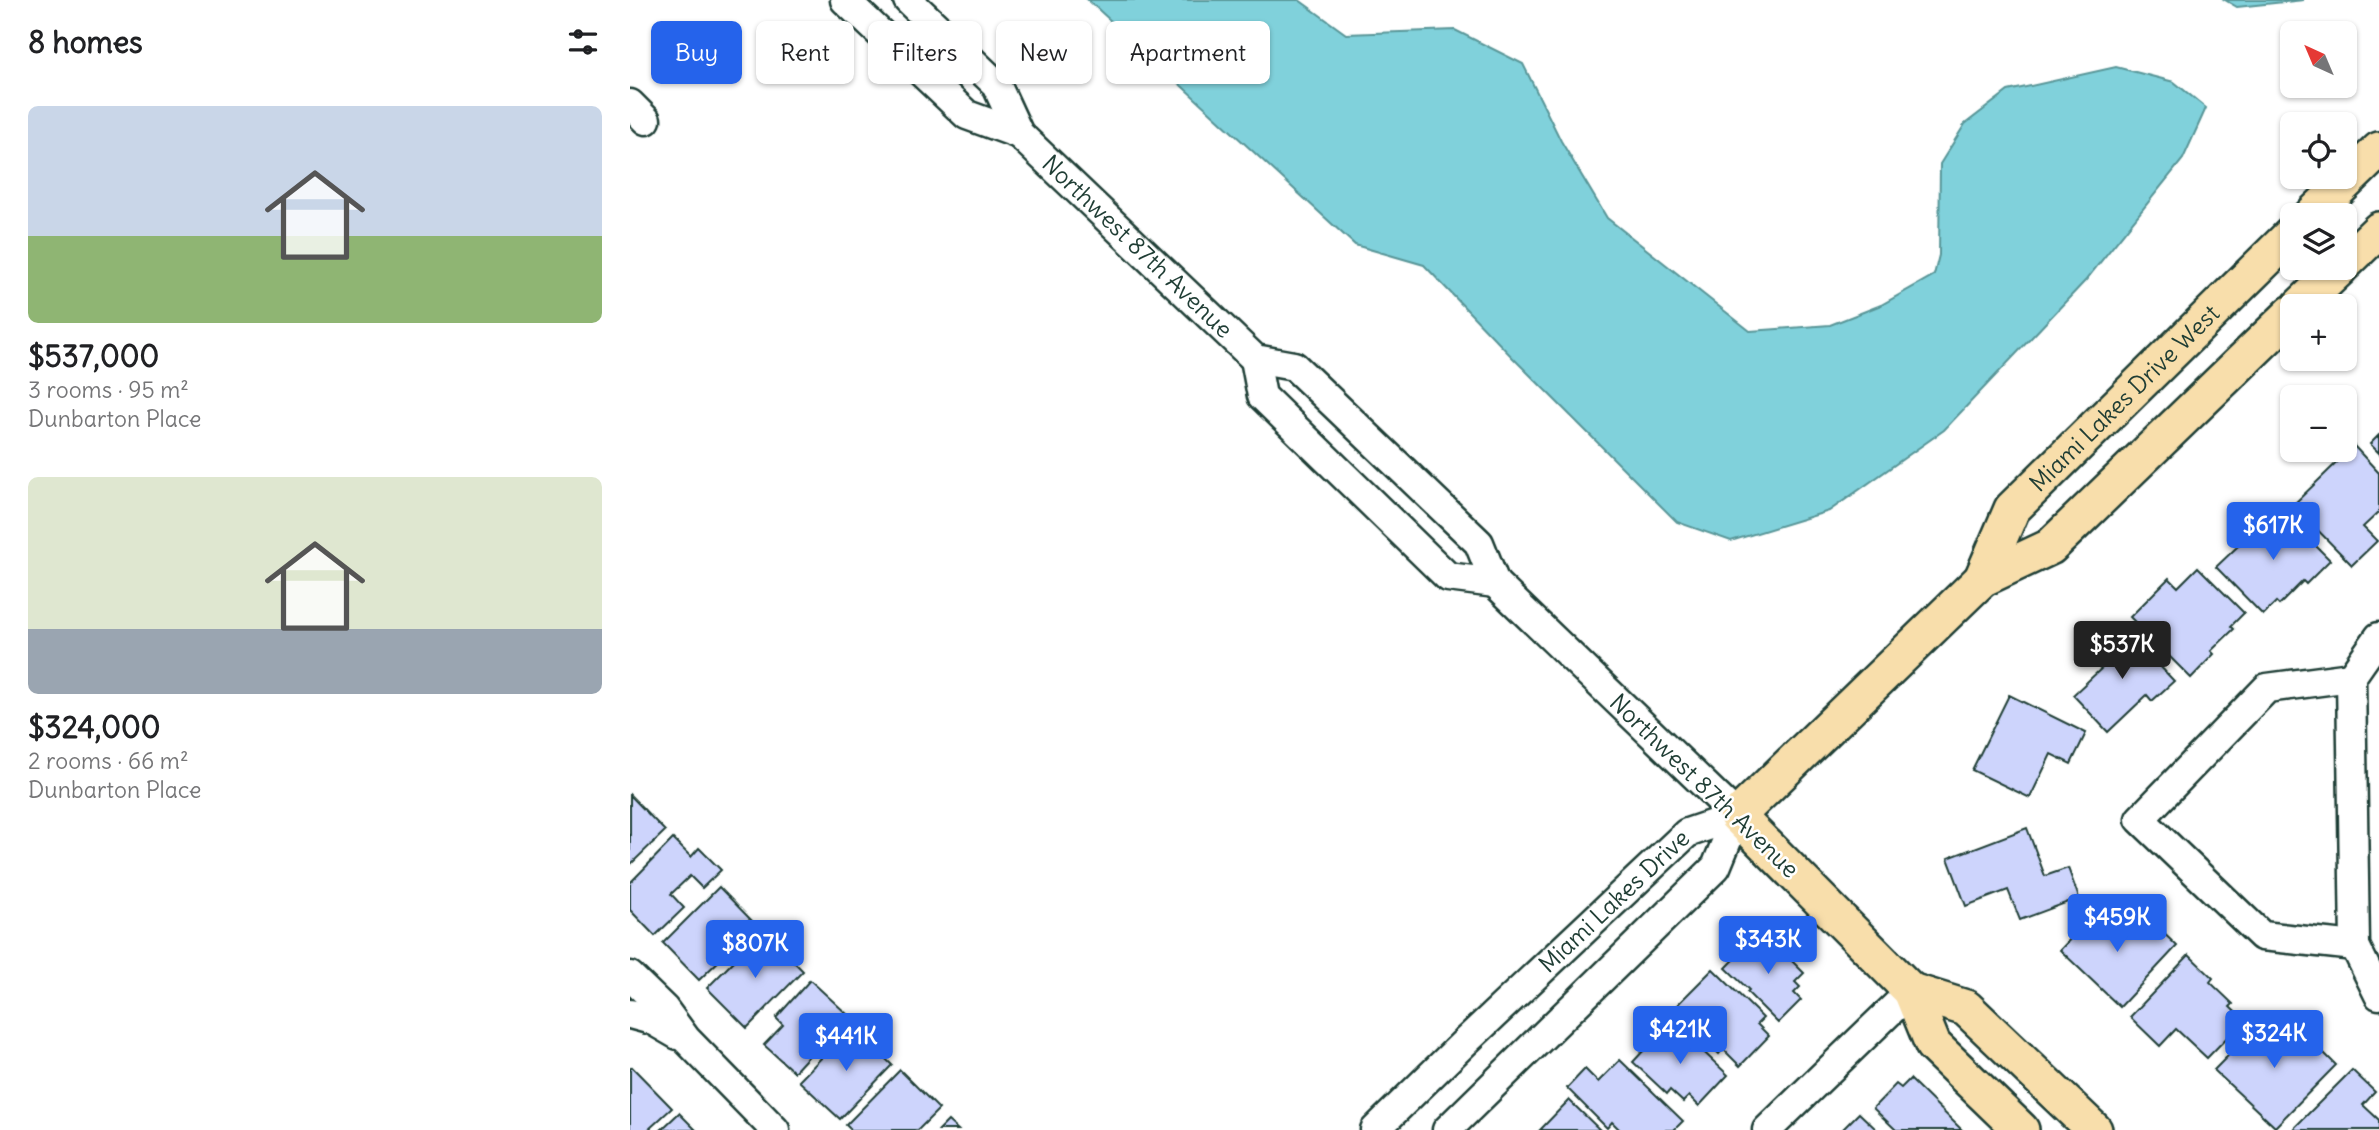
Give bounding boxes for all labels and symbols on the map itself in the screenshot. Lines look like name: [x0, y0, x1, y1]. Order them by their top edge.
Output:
north arrow: [2280, 21, 2357, 98]
street label: Northwest 87th Avenue: [1036, 148, 1239, 344]
street label: Miami Lakes Drive West: [2023, 298, 2225, 497]
pin: $617K: [2224, 503, 2322, 562]
pin: $537K: [2073, 622, 2171, 681]
street label: Northwest 87th Avenue: [1604, 687, 1806, 883]
street label: Miami Lakes Drive: [1532, 823, 1695, 979]
pin: $459K: [2068, 894, 2166, 954]
pin: $343K: [1719, 916, 1817, 976]
pin: $807K: [706, 920, 804, 980]
pin: $421K: [1631, 1006, 1729, 1066]
pin: $324K: [2225, 1010, 2323, 1070]
pin: $441K: [797, 1014, 895, 1073]

